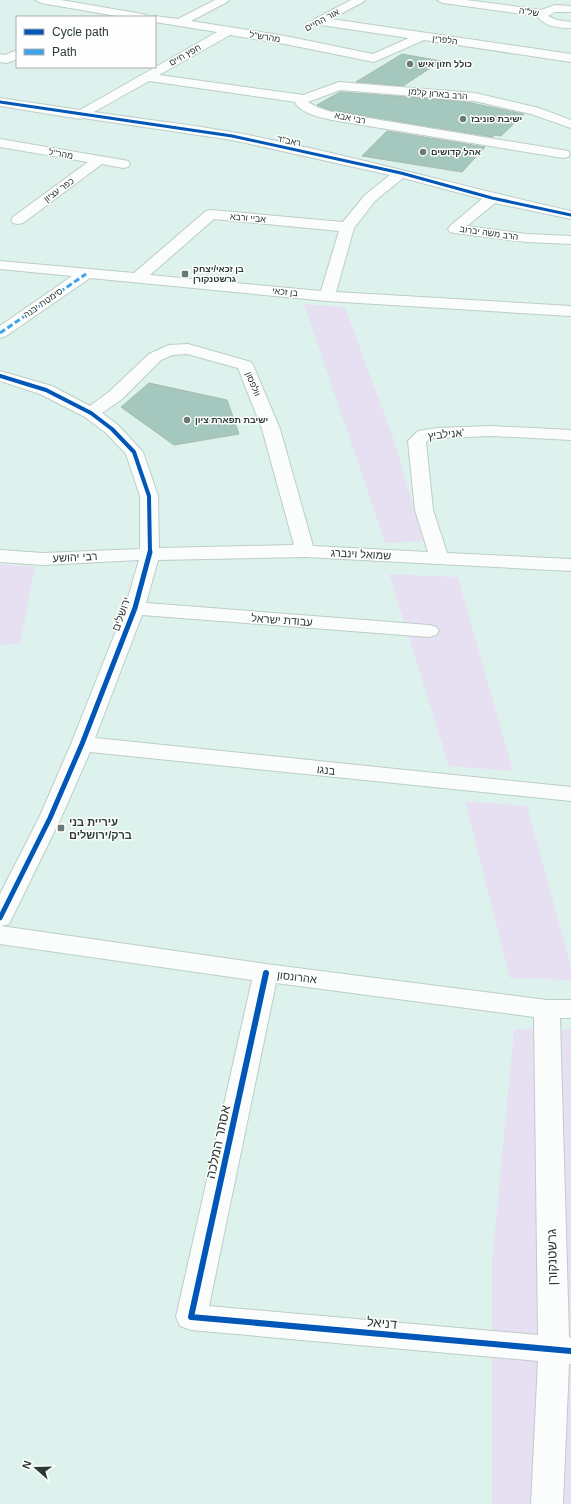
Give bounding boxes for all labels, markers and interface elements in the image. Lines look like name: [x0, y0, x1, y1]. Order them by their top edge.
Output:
street label: של"ה: [518, 6, 540, 18]
street label: אור החיים: [303, 7, 341, 33]
legend: [16, 16, 156, 68]
text: Cycle path: [52, 25, 109, 39]
street label: מהרש"ל: [249, 30, 281, 44]
street label: הלפרין: [432, 33, 458, 47]
street label: חפץ חיים: [167, 42, 203, 68]
text: Path: [52, 45, 77, 59]
marker: כולל חזון איש: [405, 59, 415, 69]
place label: כולל חזון איש: [418, 59, 472, 69]
street label: הרב בארון קלמן: [408, 86, 468, 102]
street label: רבי אבא: [334, 110, 367, 126]
marker: ישיבת פוניבז: [458, 114, 468, 124]
place label: ישיבת פוניבז: [471, 114, 522, 124]
street label: ראב"ד: [276, 134, 302, 148]
street label: מהר"ל: [48, 147, 74, 161]
marker: אהל קדושים: [418, 147, 428, 157]
place label: אהל קדושים: [431, 147, 481, 157]
street label: כפר עציון: [42, 176, 76, 204]
street label: אביי ורבא: [230, 211, 267, 225]
street label: הרב משה יברוב: [459, 224, 519, 242]
place label: בן זכאי/יצחק גרשטנקורן: [193, 264, 244, 284]
marker: בן זכאי/יצחק גרשטנקורן: [180, 269, 190, 279]
street label: סימטת יבנה: [21, 286, 65, 320]
street label: בן זכאי: [272, 286, 299, 298]
street label: וולפסון: [243, 370, 263, 398]
marker: ישיבת תפארת ציון: [182, 415, 192, 425]
place label: ישיבת תפארת ציון: [195, 415, 268, 425]
street label: אנילביץ': [427, 426, 465, 442]
street label: שמואל וינברג: [330, 546, 392, 562]
street label: רבי יהושע: [52, 550, 98, 564]
street label: ירושלים: [109, 595, 133, 633]
street label: עבודת ישראל: [251, 612, 313, 628]
street label: בנגו: [316, 763, 336, 777]
place label: עיריית בני ברק/ירושלים: [69, 816, 132, 841]
marker: עיריית בני ברק/ירושלים: [56, 823, 66, 833]
street label: אהרונסון: [277, 969, 318, 985]
street label: אסתר המלכה: [203, 1104, 233, 1180]
street label: גרשטנקורן: [544, 1228, 560, 1285]
street label: דניאל: [366, 1314, 398, 1332]
north arrow: [16, 1448, 56, 1488]
text: N: [20, 1459, 34, 1470]

